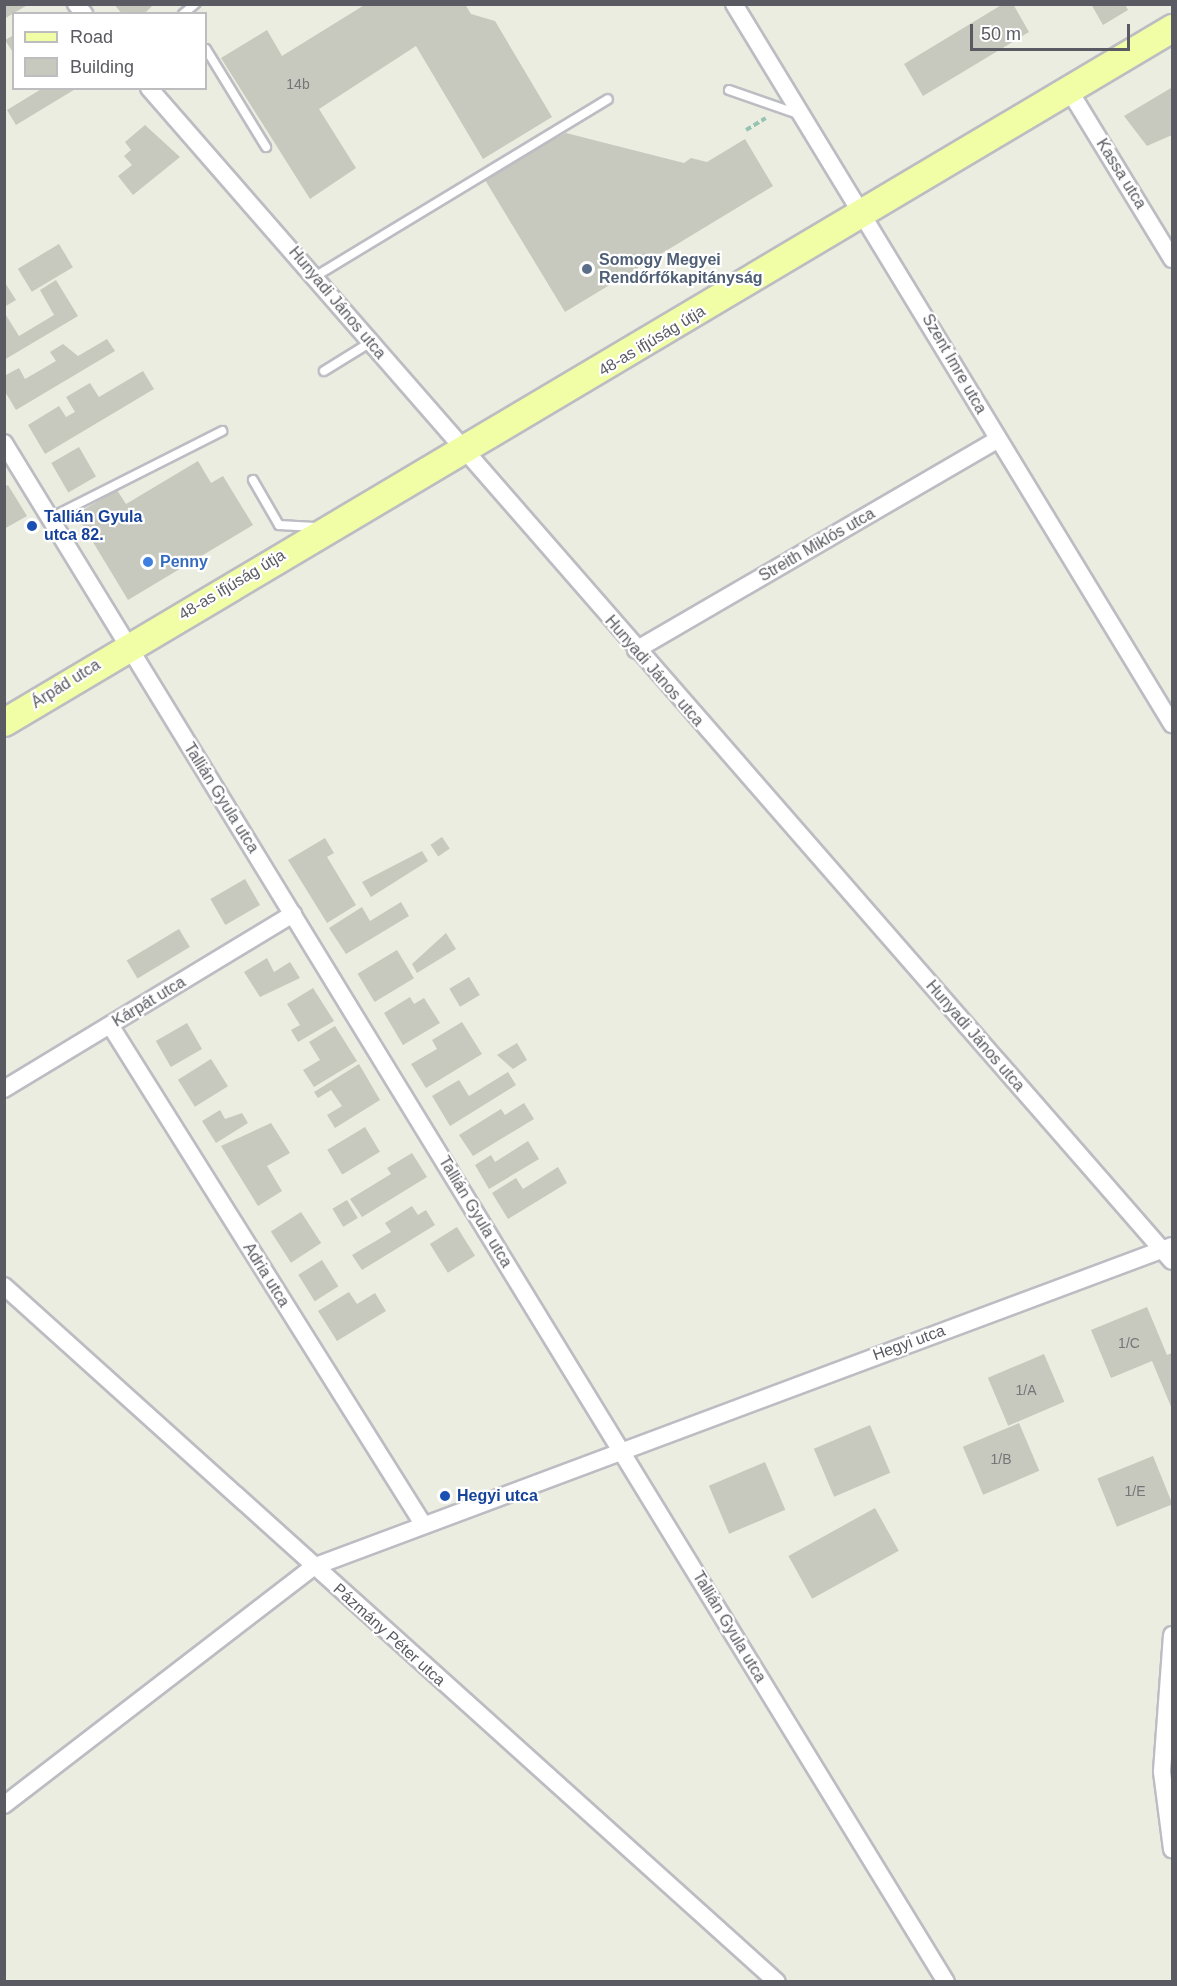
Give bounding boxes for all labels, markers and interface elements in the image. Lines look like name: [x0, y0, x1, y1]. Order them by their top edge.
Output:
legend: [12, 12, 207, 90]
scale bar: [973, 12, 1134, 50]
text: 50 m: [981, 24, 1021, 44]
text: Road: [70, 27, 113, 47]
text: Building: [70, 57, 134, 77]
house number: 14b: [286, 76, 310, 92]
street label: Kassa utca: [1092, 135, 1150, 213]
street label: Hunyadi János utca: [284, 243, 390, 363]
place label: Somogy Megyei Rendőrfőkapitányság: [599, 250, 763, 288]
marker: Somogy Megyei Rendőrfőkapitányság: [580, 262, 594, 276]
street label: 48-as ifjúság útja: [595, 302, 709, 380]
street label: Szent Imre utca: [918, 311, 990, 417]
street label: Streith Miklós utca: [756, 504, 878, 586]
place label: Tallián Gyula utca 82.: [44, 507, 142, 545]
marker: Tallián Gyula utca 82.: [25, 519, 39, 533]
street label: 48-as ifjúság útja: [175, 546, 289, 624]
place label: Penny: [160, 552, 208, 572]
marker: Penny: [141, 555, 155, 569]
street label: Hunyadi János utca: [601, 612, 707, 730]
street label: Árpád utca: [28, 655, 104, 713]
street label: Tallián Gyula utca: [179, 739, 263, 857]
street label: Kárpát utca: [109, 973, 189, 1031]
street label: Hunyadi János utca: [922, 977, 1028, 1095]
street label: Tallián Gyula utca: [434, 1153, 516, 1271]
street label: Adria utca: [239, 1239, 293, 1311]
street label: Hegyi utca: [870, 1321, 948, 1365]
house number: 1/C: [1118, 1335, 1140, 1351]
house number: 1/A: [1015, 1382, 1037, 1398]
house number: 1/B: [990, 1451, 1012, 1467]
house number: 1/E: [1124, 1483, 1146, 1499]
place label: Hegyi utca: [457, 1486, 538, 1506]
marker: Hegyi utca: [438, 1489, 452, 1503]
street label: Tallián Gyula utca: [688, 1568, 770, 1686]
street label: Pázmány Péter utca: [329, 1580, 449, 1690]

